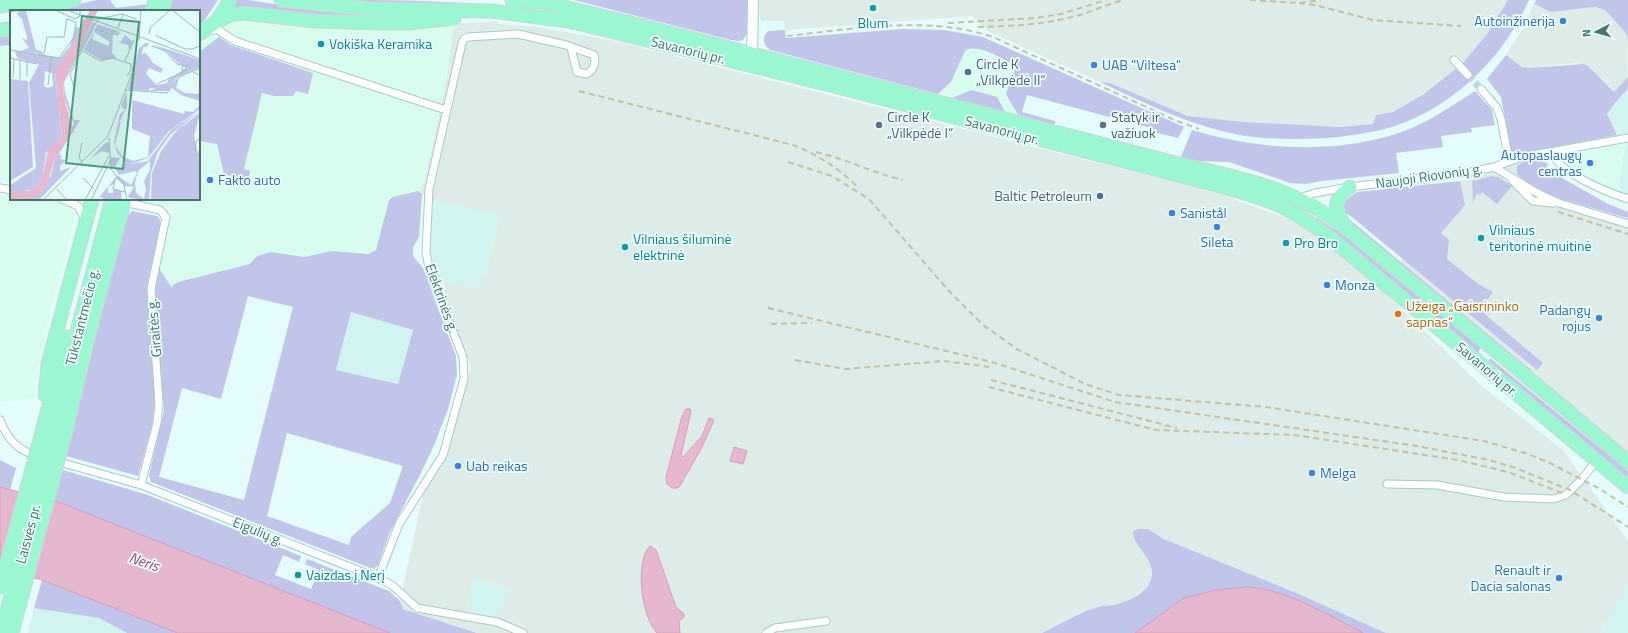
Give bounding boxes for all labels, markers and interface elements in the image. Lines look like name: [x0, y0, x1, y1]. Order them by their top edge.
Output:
marker: Blum: [868, 3, 878, 13]
inset map: [10, 10, 200, 200]
place label: Autoinžinerija: [1474, 10, 1555, 31]
place label: Blum: [858, 12, 889, 33]
north arrow: [1576, 12, 1616, 52]
marker: Autoinžinerija: [1558, 16, 1568, 26]
text: N: [1578, 28, 1594, 38]
street label: Savanorių pr.: [649, 30, 728, 69]
place label: Vokiška Keramika: [329, 33, 432, 54]
marker: Vokiška Keramika: [316, 39, 326, 49]
place label: Circle K „Vilkpėdė II“: [976, 53, 1046, 90]
place label: UAB "Viltesa": [1102, 54, 1181, 75]
marker: UAB "Viltesa": [1089, 60, 1099, 70]
marker: Circle K „Vilkpėdė II“: [963, 67, 973, 77]
place label: Circle K „Vilkpėdė I“: [887, 106, 953, 143]
place label: Statyk ir važiuok: [1111, 106, 1160, 143]
street label: Savanorių pr.: [963, 110, 1042, 149]
marker: Circle K „Vilkpėdė I“: [874, 120, 884, 130]
marker: Statyk ir važiuok: [1098, 120, 1108, 130]
place label: Autopaslaugų centras: [1501, 144, 1582, 181]
street label: Naujoji Riovonių g.: [1374, 158, 1484, 193]
marker: Autopaslaugų centras: [1585, 158, 1595, 168]
place label: Fakto auto: [218, 169, 281, 190]
marker: Fakto auto: [205, 175, 215, 185]
place label: Baltic Petroleum: [994, 185, 1092, 206]
marker: Baltic Petroleum: [1095, 191, 1105, 201]
place label: Sanistål: [1180, 202, 1227, 223]
marker: Sanistål: [1167, 208, 1177, 218]
place label: Vilniaus teritorinė muitinė: [1489, 219, 1592, 256]
marker: Sileta: [1212, 222, 1222, 232]
place label: Vilniaus šiluminė elektrinė: [633, 228, 732, 265]
place label: Sileta: [1201, 231, 1233, 252]
place label: Pro Bro: [1294, 232, 1338, 253]
marker: Vilniaus teritorinė muitinė: [1476, 233, 1486, 243]
marker: Pro Bro: [1281, 238, 1291, 248]
marker: Vilniaus šiluminė elektrinė: [620, 242, 630, 252]
street label: Elektrinės g.: [420, 260, 465, 335]
street label: Tūkstantmečio g.: [59, 266, 104, 368]
place label: Monza: [1335, 274, 1375, 295]
marker: Monza: [1322, 280, 1332, 290]
place label: Užeiga „Gaisrininko sapnas“: [1406, 295, 1519, 332]
street label: Giraitės g.: [140, 298, 167, 358]
place label: Padangų rojus: [1539, 299, 1591, 336]
marker: Užeiga „Gaisrininko sapnas“: [1393, 309, 1403, 319]
marker: Padangų rojus: [1594, 313, 1604, 323]
street label: Savanorių pr.: [1451, 336, 1523, 401]
place label: Uab reikas: [466, 455, 528, 476]
marker: Uab reikas: [453, 461, 463, 471]
place label: Melga: [1320, 462, 1356, 483]
marker: Melga: [1307, 468, 1317, 478]
street label: Laisvės pr.: [9, 502, 46, 566]
street label: Eigulių g.: [230, 511, 286, 550]
water label: Neris: [126, 546, 164, 578]
place label: Renault ir Dacia salonas: [1471, 559, 1551, 596]
place label: Vaizdas į Nerį: [306, 564, 385, 585]
marker: Vaizdas į Nerį: [293, 570, 303, 580]
marker: Renault ir Dacia salonas: [1554, 573, 1564, 583]

